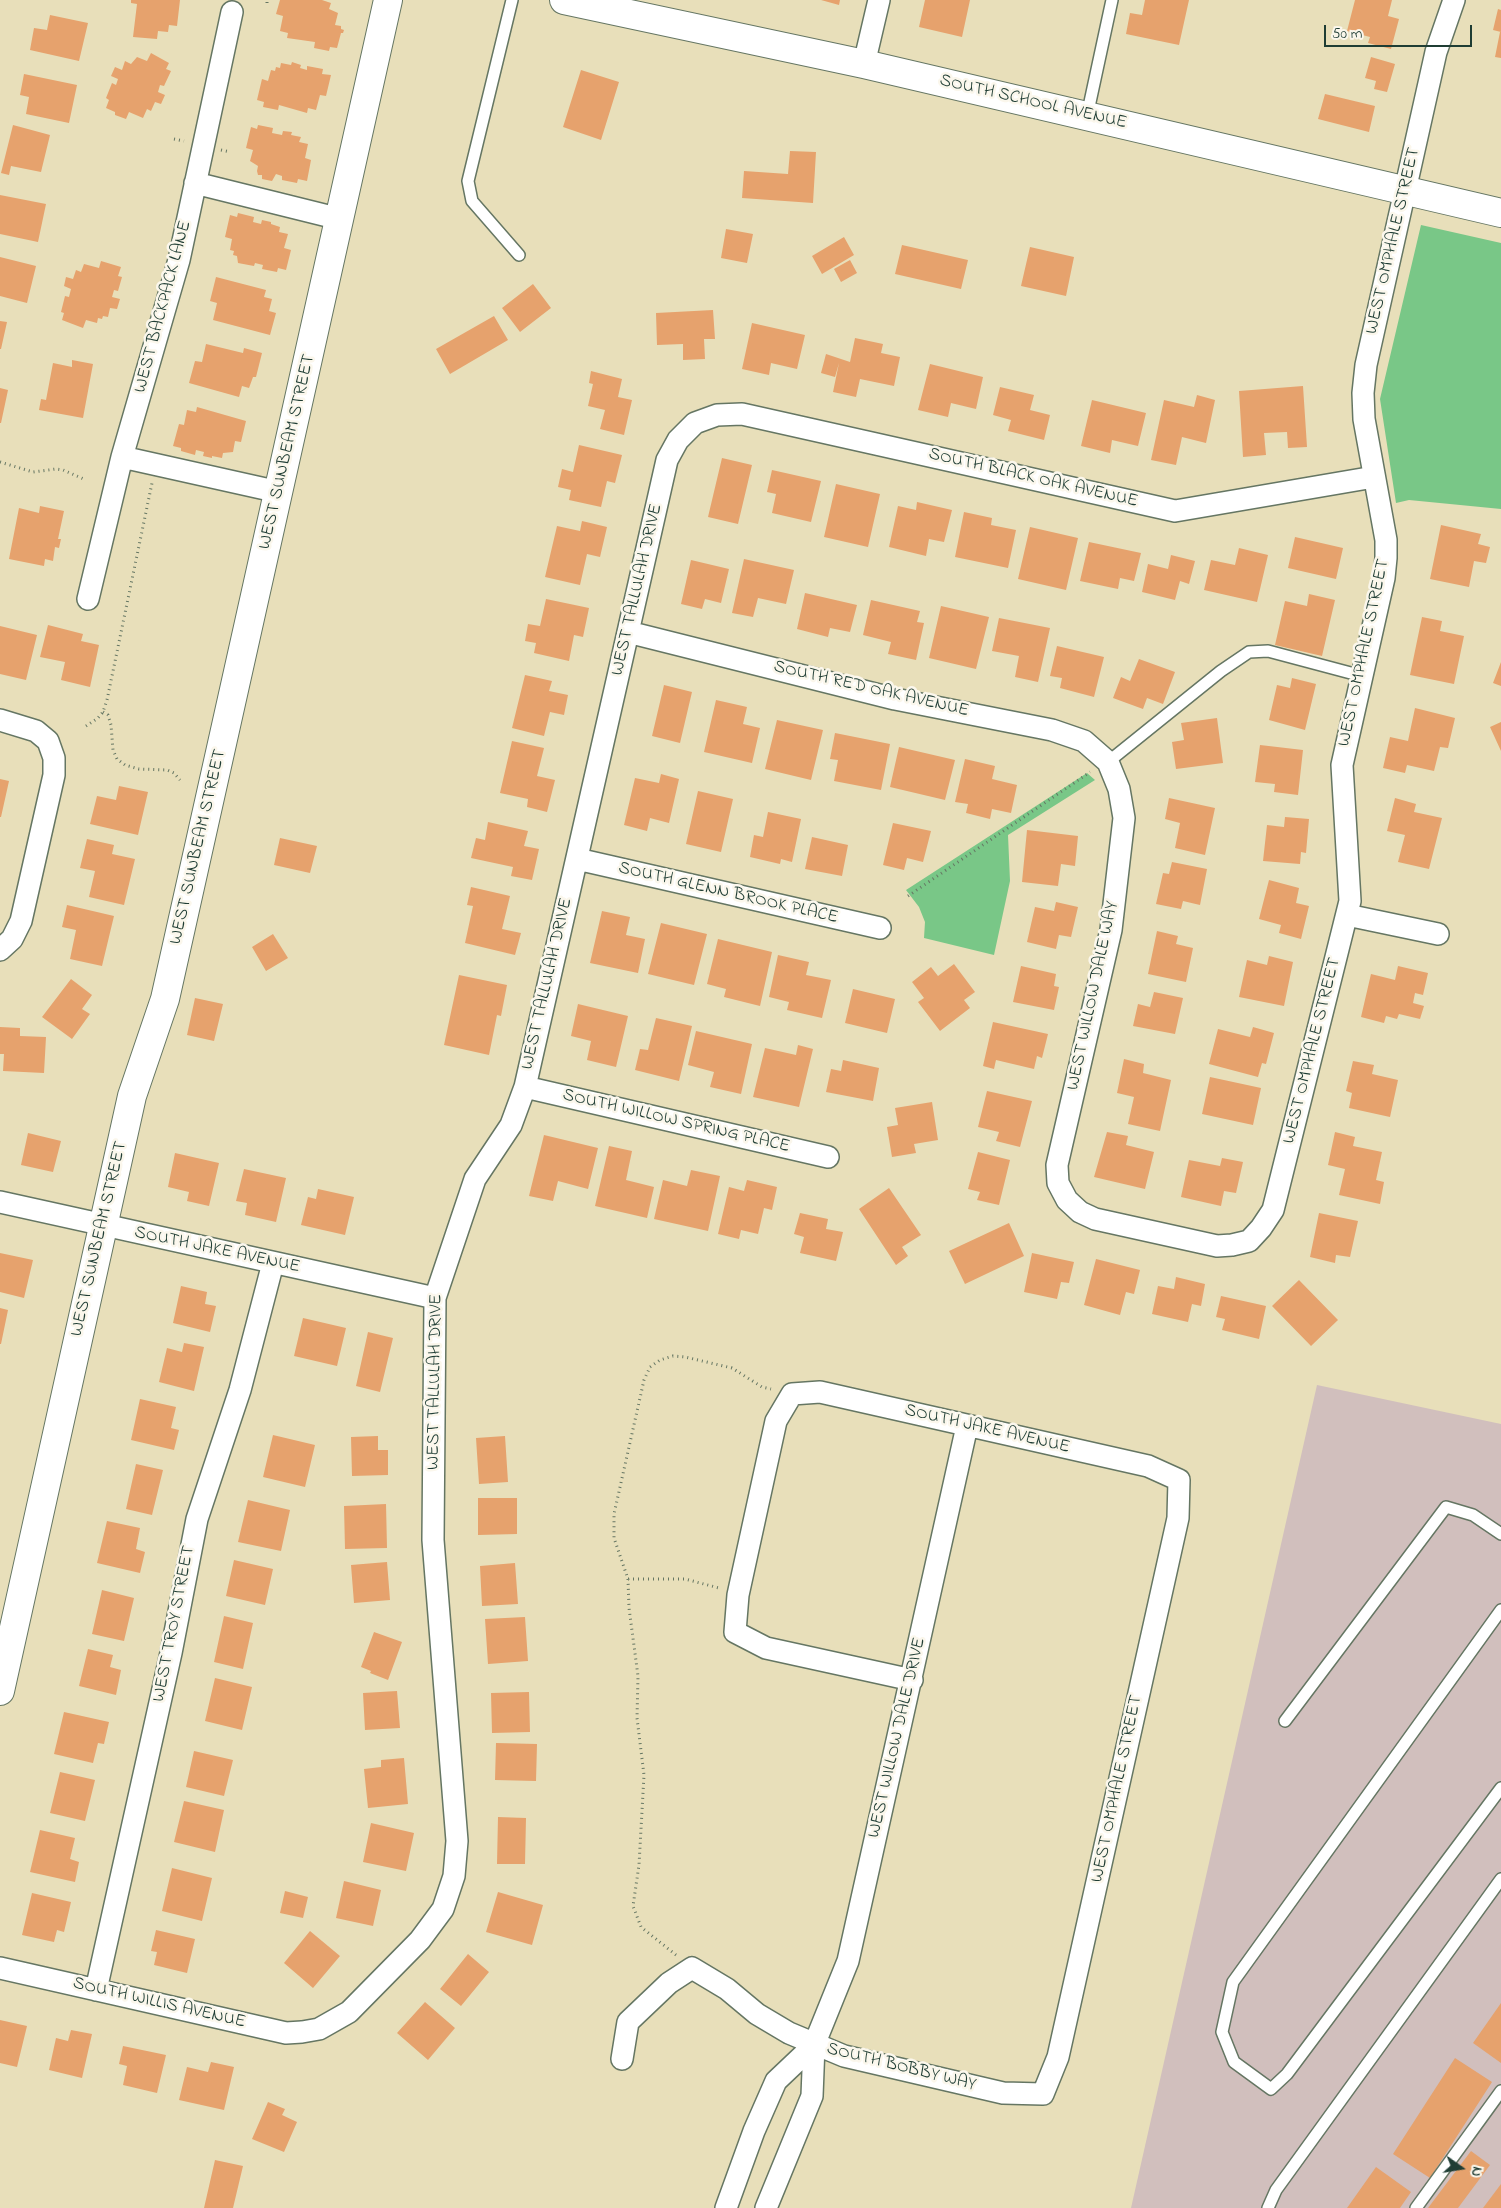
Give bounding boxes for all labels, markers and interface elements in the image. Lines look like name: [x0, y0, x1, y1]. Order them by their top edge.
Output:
scale bar: [1326, 15, 1474, 47]
text: 50 m: [1332, 23, 1362, 45]
street label: SOUTH SCHOOL AVENUE: [937, 71, 1129, 135]
street label: WEST OMPHALE STREET: [1362, 146, 1426, 336]
street label: WEST BACKPACK LANE: [131, 219, 197, 395]
street label: WEST SUNBEAM STREET: [255, 352, 321, 552]
street label: SOUTH BLACK OAK AVENUE: [926, 444, 1140, 514]
street label: WEST TALLULAH DRIVE: [608, 502, 668, 678]
street label: WEST OMPHALE STREET: [1335, 557, 1395, 749]
street label: SOUTH RED OAK AVENUE: [771, 657, 971, 723]
street label: WEST SUNBEAM STREET: [166, 747, 232, 947]
street label: SOUTH GLENN BROOK PLACE: [616, 858, 840, 930]
street label: WEST TALLULAH DRIVE: [518, 896, 578, 1072]
street label: WEST WILLOW DALE WAY: [1063, 900, 1125, 1092]
street label: WEST OMPHALE STREET: [1279, 956, 1347, 1146]
street label: SOUTH WILLOW SPRING PLACE: [560, 1085, 792, 1159]
street label: WEST SUNBEAM STREET: [67, 1139, 133, 1339]
street label: SOUTH JAKE AVENUE: [132, 1223, 302, 1279]
street label: WEST TALLULAH DRIVE: [424, 1294, 448, 1470]
street label: SOUTH JAKE AVENUE: [902, 1400, 1072, 1460]
street label: WEST TROY STREET: [149, 1544, 201, 1704]
street label: WEST WILLOW DALE DRIVE: [864, 1636, 932, 1840]
street label: WEST OMPHALE STREET: [1088, 1693, 1148, 1885]
street label: SOUTH WILLIS AVENUE: [70, 1974, 248, 2034]
street label: SOUTH BOBBY WAY: [824, 2039, 978, 2097]
north arrow: [1436, 2143, 1486, 2193]
text: N: [1465, 2165, 1487, 2178]

